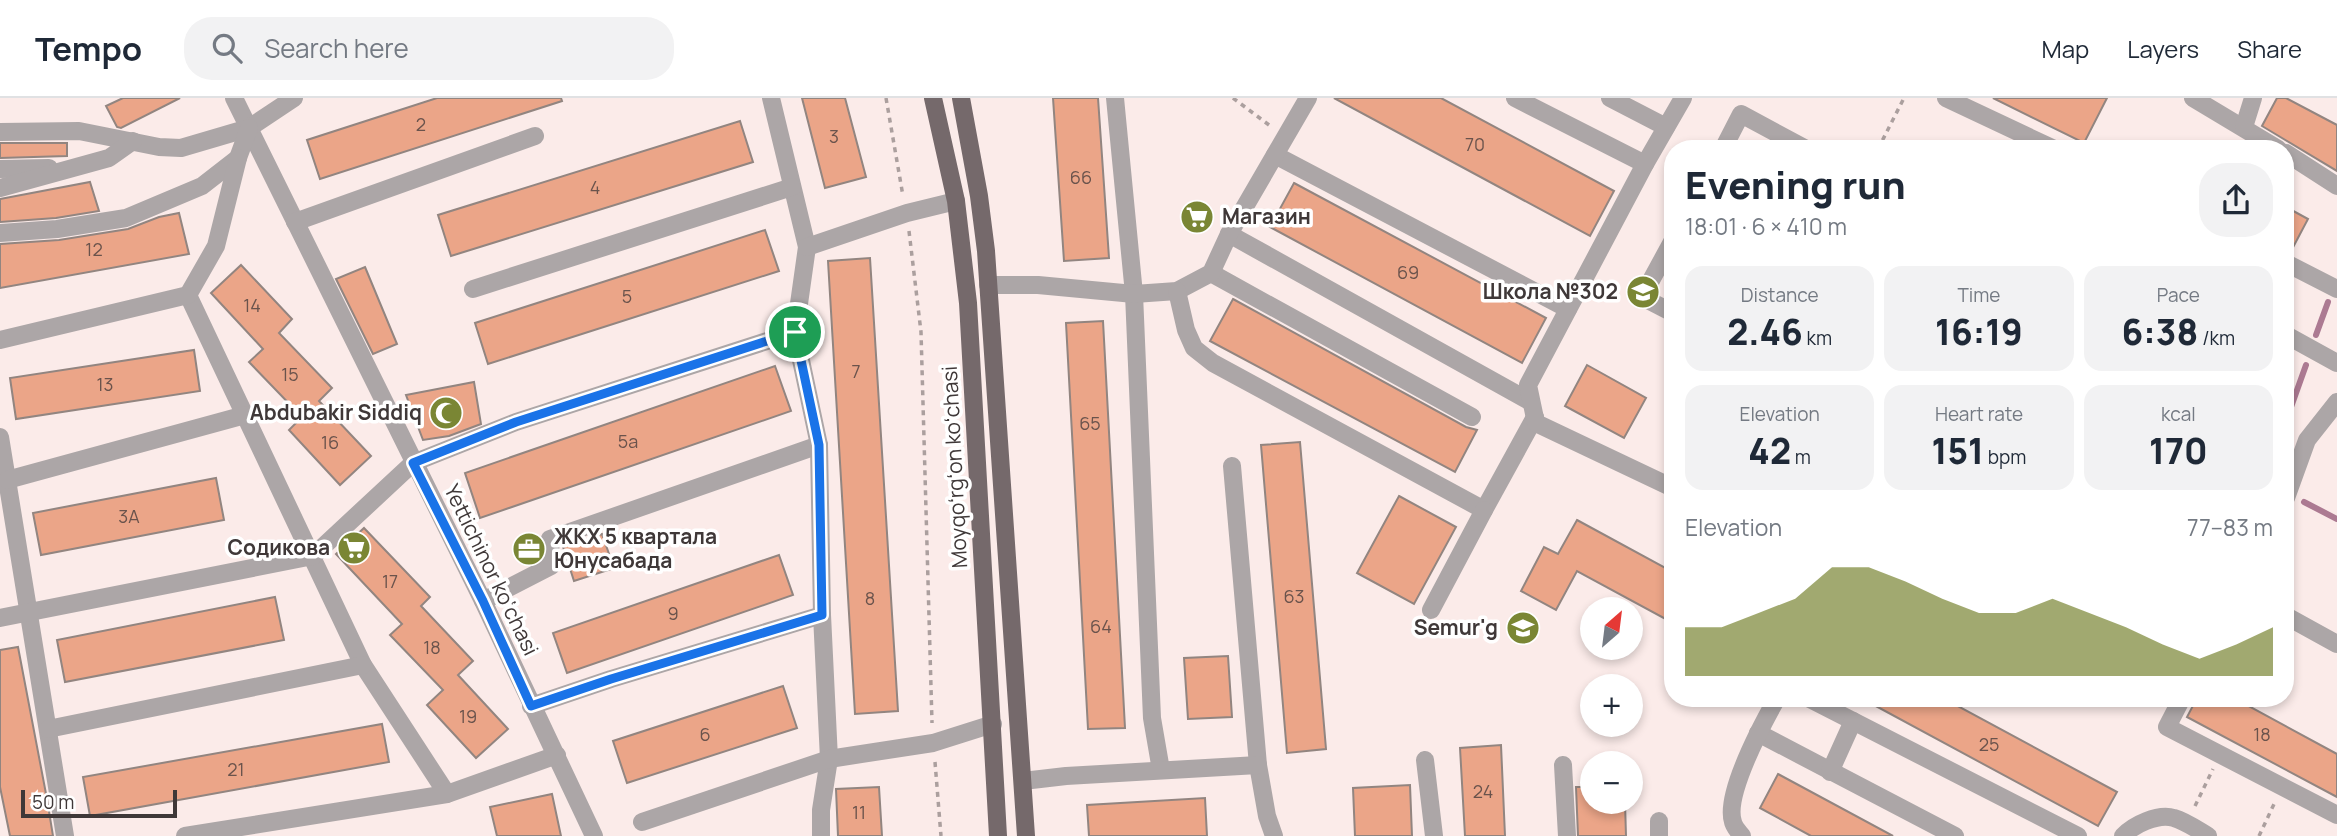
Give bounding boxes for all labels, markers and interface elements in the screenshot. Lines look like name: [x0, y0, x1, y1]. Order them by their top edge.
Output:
search box: [184, 17, 674, 80]
text: Tempo: [35, 26, 142, 71]
icon: search: [208, 29, 246, 67]
text: Search here: [264, 30, 409, 66]
text: Map: [2042, 32, 2089, 65]
text: Layers: [2127, 32, 2199, 65]
text: Share: [2237, 32, 2302, 65]
house number: 2: [416, 112, 426, 136]
house number: 3: [829, 124, 839, 148]
house number: 70: [1465, 132, 1485, 156]
text: Evening run: [1685, 158, 1906, 210]
button: share: [2199, 163, 2273, 237]
house number: 66: [1070, 165, 1092, 189]
house number: 4: [590, 175, 600, 199]
supermarket icon: Магазин: [1178, 198, 1216, 236]
place label: Магазин: [1222, 202, 1311, 230]
text: 18:01 · 6 × 410 m: [1685, 210, 1847, 242]
house number: 12: [85, 237, 103, 261]
house number: 69: [1397, 260, 1419, 284]
school or university icon: Школа №302: [1624, 273, 1662, 311]
place label: Школа №302: [1483, 277, 1618, 305]
text: Distance: [1741, 282, 1819, 308]
text: Time: [1958, 282, 2000, 308]
text: Pace: [2157, 282, 2200, 308]
house number: 5: [622, 284, 632, 308]
house number: 14: [243, 293, 261, 317]
pin: [765, 302, 825, 362]
text: 2.46: [1727, 308, 1803, 356]
text: 16:19: [1935, 308, 2023, 356]
text: 6:38: [2122, 308, 2198, 356]
icon: arrive: [776, 313, 814, 351]
text: km: [1803, 325, 1832, 351]
text: /km: [2198, 325, 2235, 351]
house number: 7: [851, 359, 861, 383]
house number: 15: [281, 362, 299, 386]
street label: Moyqoʻrgʻon koʻchasi: [935, 365, 973, 569]
house number: 13: [97, 372, 113, 396]
mosque icon: Abdubakir Siddiq: [427, 394, 465, 432]
place label: Abdubakir Siddiq: [250, 398, 422, 426]
text: Elevation: [1740, 401, 1820, 427]
text: Heart rate: [1935, 401, 2023, 427]
text: kcal: [2161, 401, 2196, 427]
house number: 65: [1079, 411, 1101, 435]
text: 42: [1748, 427, 1791, 475]
text: 151: [1932, 427, 1984, 475]
text: 170: [2149, 427, 2208, 475]
house number: 5а: [618, 429, 638, 453]
house number: 16: [321, 430, 339, 454]
text: m: [1791, 444, 1811, 470]
text: bpm: [1984, 444, 2026, 470]
street label: Yettichinor ko‘chasi: [438, 479, 546, 660]
house number: 3А: [118, 504, 140, 528]
text: Elevation: [1685, 511, 1782, 543]
text: 77–83 m: [2187, 511, 2273, 543]
place label: ЖКХ 5 квартала Юнусабада: [554, 522, 717, 574]
supermarket icon: Содикова: [335, 529, 373, 567]
office icon: ЖКХ 5 квартала Юнусабада: [510, 530, 548, 568]
place label: Содикова: [228, 533, 330, 561]
house number: 17: [382, 569, 398, 593]
house number: 63: [1283, 584, 1305, 608]
house number: 8: [865, 586, 875, 610]
north arrow: [1580, 597, 1643, 660]
map controls: [1580, 597, 1643, 814]
house number: 9: [667, 601, 679, 625]
school or university icon: Semur'g: [1504, 609, 1542, 647]
place label: Semur'g: [1414, 613, 1498, 641]
house number: 64: [1090, 614, 1112, 638]
house number: 18: [423, 635, 441, 659]
button: +: [1580, 674, 1643, 737]
house number: 19: [459, 704, 477, 728]
house number: 6: [699, 722, 711, 746]
house number: 18: [2253, 722, 2271, 746]
house number: 25: [1979, 732, 1999, 756]
button: −: [1580, 751, 1643, 814]
house number: 21: [227, 757, 245, 781]
house number: 24: [1473, 779, 1493, 803]
scale bar: [21, 787, 177, 819]
text: 50 m: [32, 789, 74, 815]
house number: 11: [852, 800, 866, 824]

